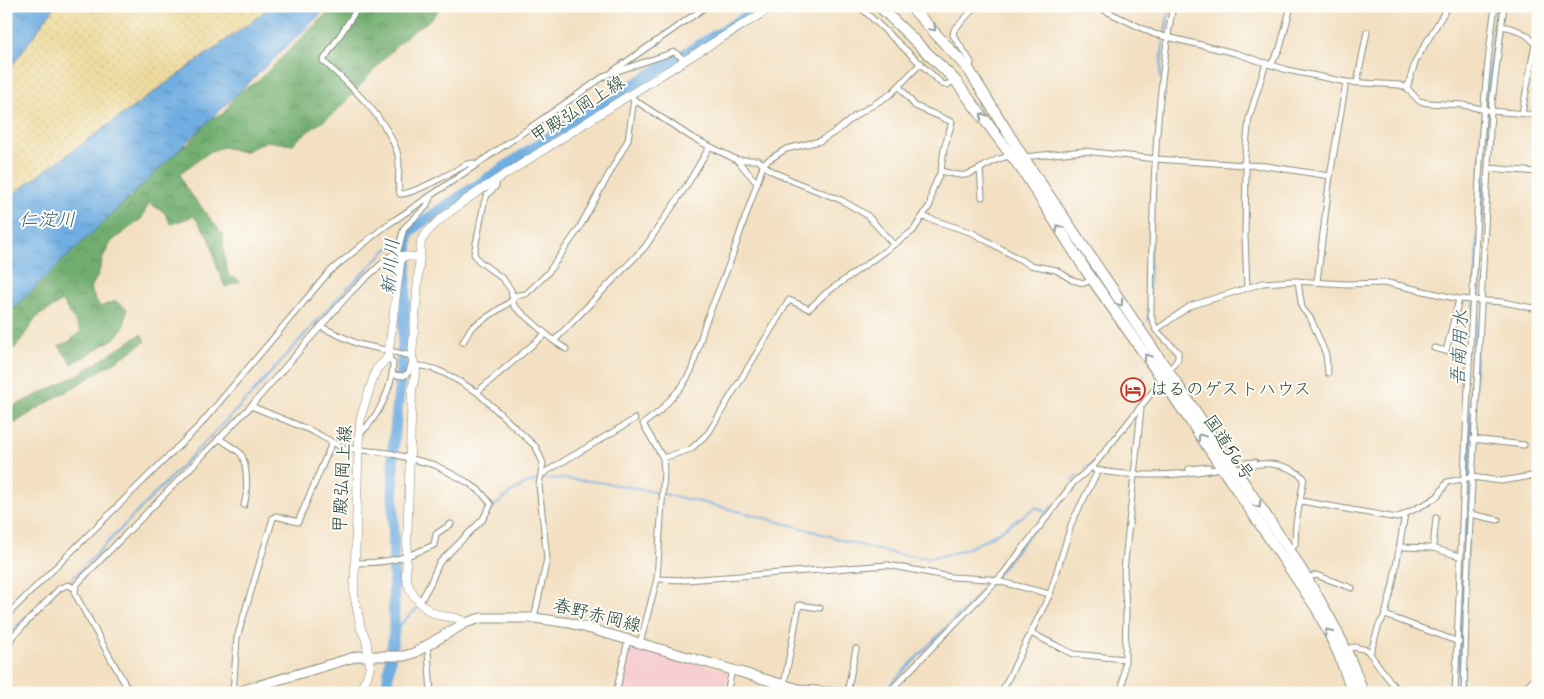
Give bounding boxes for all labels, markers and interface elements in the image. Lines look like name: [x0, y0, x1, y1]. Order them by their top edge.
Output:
one-way arrow: [927, 23, 936, 32]
street label: 甲殿弘岡上線: [526, 71, 630, 149]
one-way arrow: [980, 113, 988, 122]
water label: 仁淀川: [18, 208, 76, 233]
one-way arrow: [1055, 225, 1065, 234]
water label: 新川川: [376, 238, 406, 296]
one-way arrow: [1114, 297, 1124, 306]
water label: 吾南用水: [1446, 309, 1474, 387]
one-way arrow: [1144, 353, 1153, 363]
hotel icon: はるのゲストハウス: [1120, 377, 1146, 403]
place label: はるのゲストハウス: [1150, 378, 1311, 402]
street label: 国道56号: [1197, 410, 1259, 486]
street label: 甲殿弘岡上線: [328, 424, 358, 534]
one-way arrow: [1198, 433, 1207, 443]
one-way arrow: [1252, 499, 1261, 508]
street label: 春野赤岡線: [550, 593, 644, 639]
one-way arrow: [1324, 628, 1334, 637]

